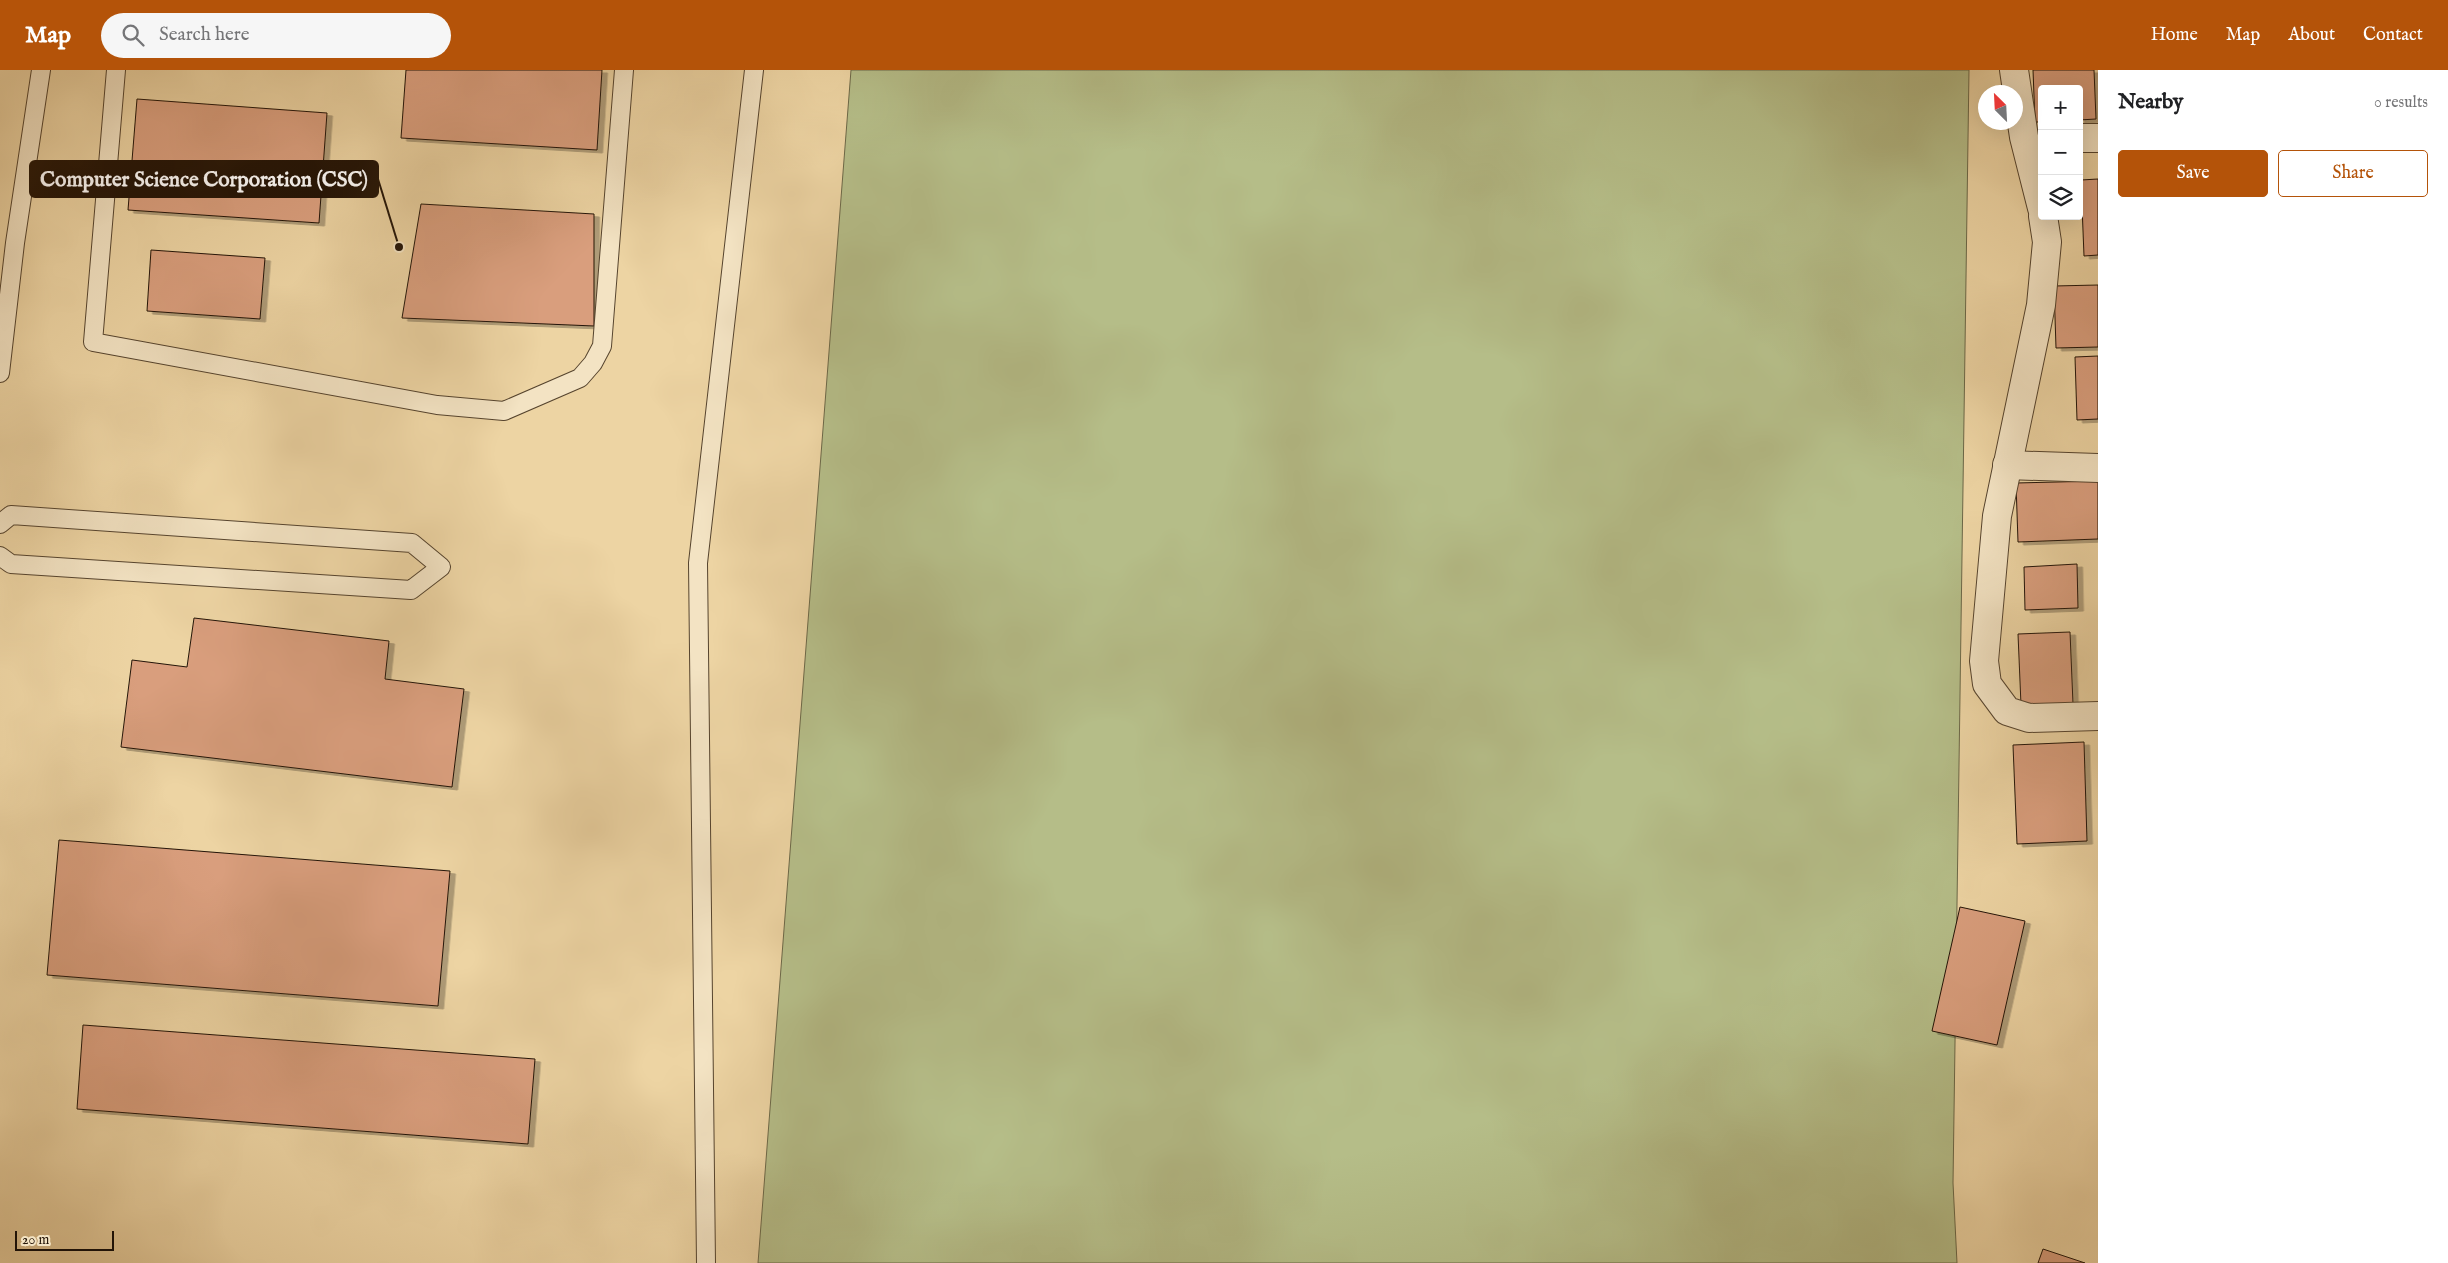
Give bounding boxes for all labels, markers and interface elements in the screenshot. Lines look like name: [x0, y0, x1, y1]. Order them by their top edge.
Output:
search box: [101, 13, 451, 58]
text: Map: [25, 20, 71, 51]
icon: search: [119, 21, 147, 49]
text: Search here: [159, 23, 250, 47]
text: Home: [2151, 24, 2198, 47]
text: Map: [2226, 24, 2260, 47]
text: About: [2288, 24, 2335, 47]
text: Contact: [2363, 24, 2423, 47]
north arrow: [1978, 85, 2023, 130]
map controls: [2038, 85, 2083, 220]
button: +: [2038, 85, 2083, 130]
text: Nearby: [2118, 89, 2183, 116]
text: 0 results: [2374, 93, 2428, 113]
button: −: [2038, 130, 2083, 175]
button: Save: [2118, 150, 2268, 197]
button: Share: [2278, 150, 2428, 197]
callout: Computer Science Corporation (CSC): [30, 161, 378, 197]
text: Computer Science Corporation (CSC): [40, 167, 368, 194]
button: layers: [2038, 175, 2083, 220]
scale bar: [15, 1228, 114, 1251]
text: 20 m: [22, 1231, 49, 1249]

